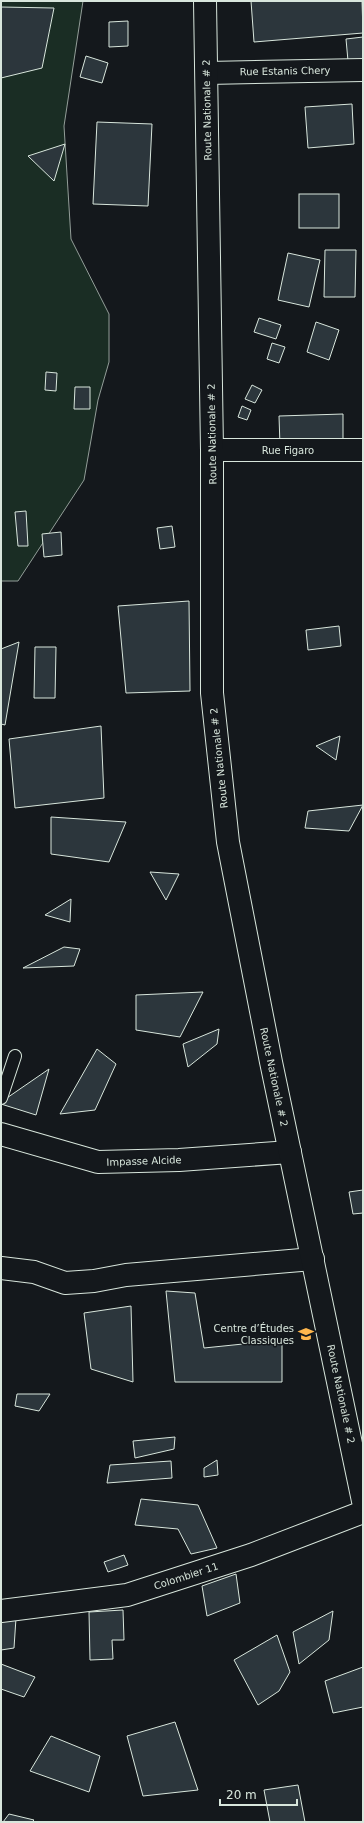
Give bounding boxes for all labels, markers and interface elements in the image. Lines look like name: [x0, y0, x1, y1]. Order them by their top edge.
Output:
street label: Route Nationale # 2: [201, 59, 213, 161]
street label: Rue Estanis Chery: [240, 65, 331, 77]
street label: Route Nationale # 2: [206, 383, 218, 485]
street label: Rue Figaro: [262, 445, 314, 456]
street label: Route Nationale # 2: [208, 707, 230, 809]
street label: Route Nationale # 2: [258, 1026, 290, 1128]
street label: Impasse Alcide: [106, 1154, 182, 1168]
place label: Centre d’Études Classiques: [214, 1322, 294, 1346]
school or university icon: Centre d’Études Classiques: [297, 1325, 315, 1343]
street label: Route Nationale # 2: [325, 1343, 357, 1445]
street label: Colombier 11: [152, 1560, 220, 1592]
scale bar: [220, 1781, 297, 1807]
text: 20 m: [226, 1788, 257, 1802]

